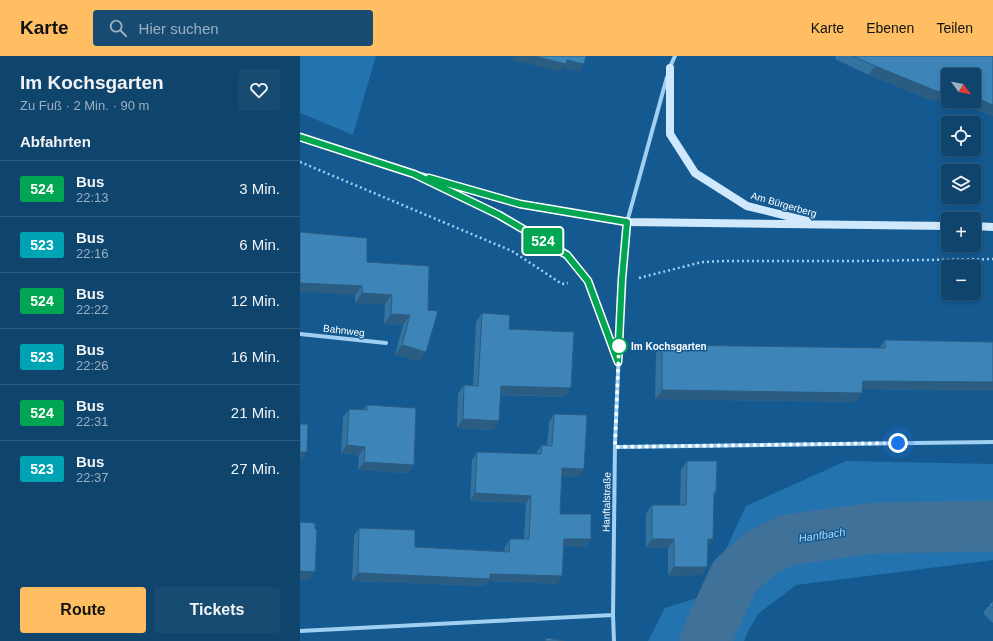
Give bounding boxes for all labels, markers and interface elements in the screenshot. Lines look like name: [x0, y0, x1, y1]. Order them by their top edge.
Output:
search box: [93, 10, 373, 46]
text: Karte: [20, 17, 69, 38]
icon: search: [107, 17, 129, 39]
text: Hier suchen: [139, 20, 219, 37]
text: Karte: [811, 20, 844, 36]
text: Ebenen: [866, 20, 914, 36]
text: Teilen: [936, 20, 973, 36]
north arrow: [941, 68, 981, 108]
map controls: [941, 68, 981, 300]
button: heart: [238, 69, 280, 111]
text: Im Kochsgarten: [20, 72, 164, 93]
text: Zu Fuß · 2 Min. · 90 m: [20, 98, 149, 113]
button: locate: [941, 116, 981, 156]
text: Abfahrten: [20, 133, 91, 150]
button: layers: [941, 164, 981, 204]
text: Bus: [76, 173, 104, 190]
text: 3 Min.: [239, 180, 280, 197]
text: 524: [30, 181, 54, 197]
text: 22:13: [76, 190, 109, 205]
street label: Am Bürgerberg: [750, 190, 818, 219]
button: +: [941, 212, 981, 252]
line badge: 524: [520, 228, 566, 254]
text: Bus: [76, 229, 104, 246]
text: 524: [531, 233, 555, 249]
text: 6 Min.: [239, 236, 280, 253]
text: 523: [30, 237, 54, 253]
text: 22:16: [76, 246, 109, 261]
button: −: [941, 260, 981, 300]
text: Bus: [76, 285, 104, 302]
text: 12 Min.: [231, 292, 280, 309]
text: 524: [30, 293, 54, 309]
text: 22:22: [76, 302, 109, 317]
street label: Bahnweg: [323, 322, 365, 338]
marker: Im Kochsgarten: [610, 337, 628, 355]
text: Bus: [76, 341, 104, 358]
place label: Im Kochsgarten: [631, 341, 707, 352]
text: 16 Min.: [231, 348, 280, 365]
text: 523: [30, 349, 54, 365]
text: 22:26: [76, 358, 109, 373]
text: Bus: [76, 397, 104, 414]
text: 21 Min.: [231, 404, 280, 421]
text: 524: [30, 405, 54, 421]
text: 22:31: [76, 414, 109, 429]
your location: [888, 433, 908, 453]
text: Bus: [76, 453, 104, 470]
text: 27 Min.: [231, 460, 280, 477]
text: 523: [30, 461, 54, 477]
text: 22:37: [76, 470, 109, 485]
street label: Hanftalstraße: [600, 471, 613, 532]
water label: Hanfbach: [798, 526, 846, 544]
button: Route: [20, 587, 146, 633]
button: Tickets: [154, 587, 280, 633]

